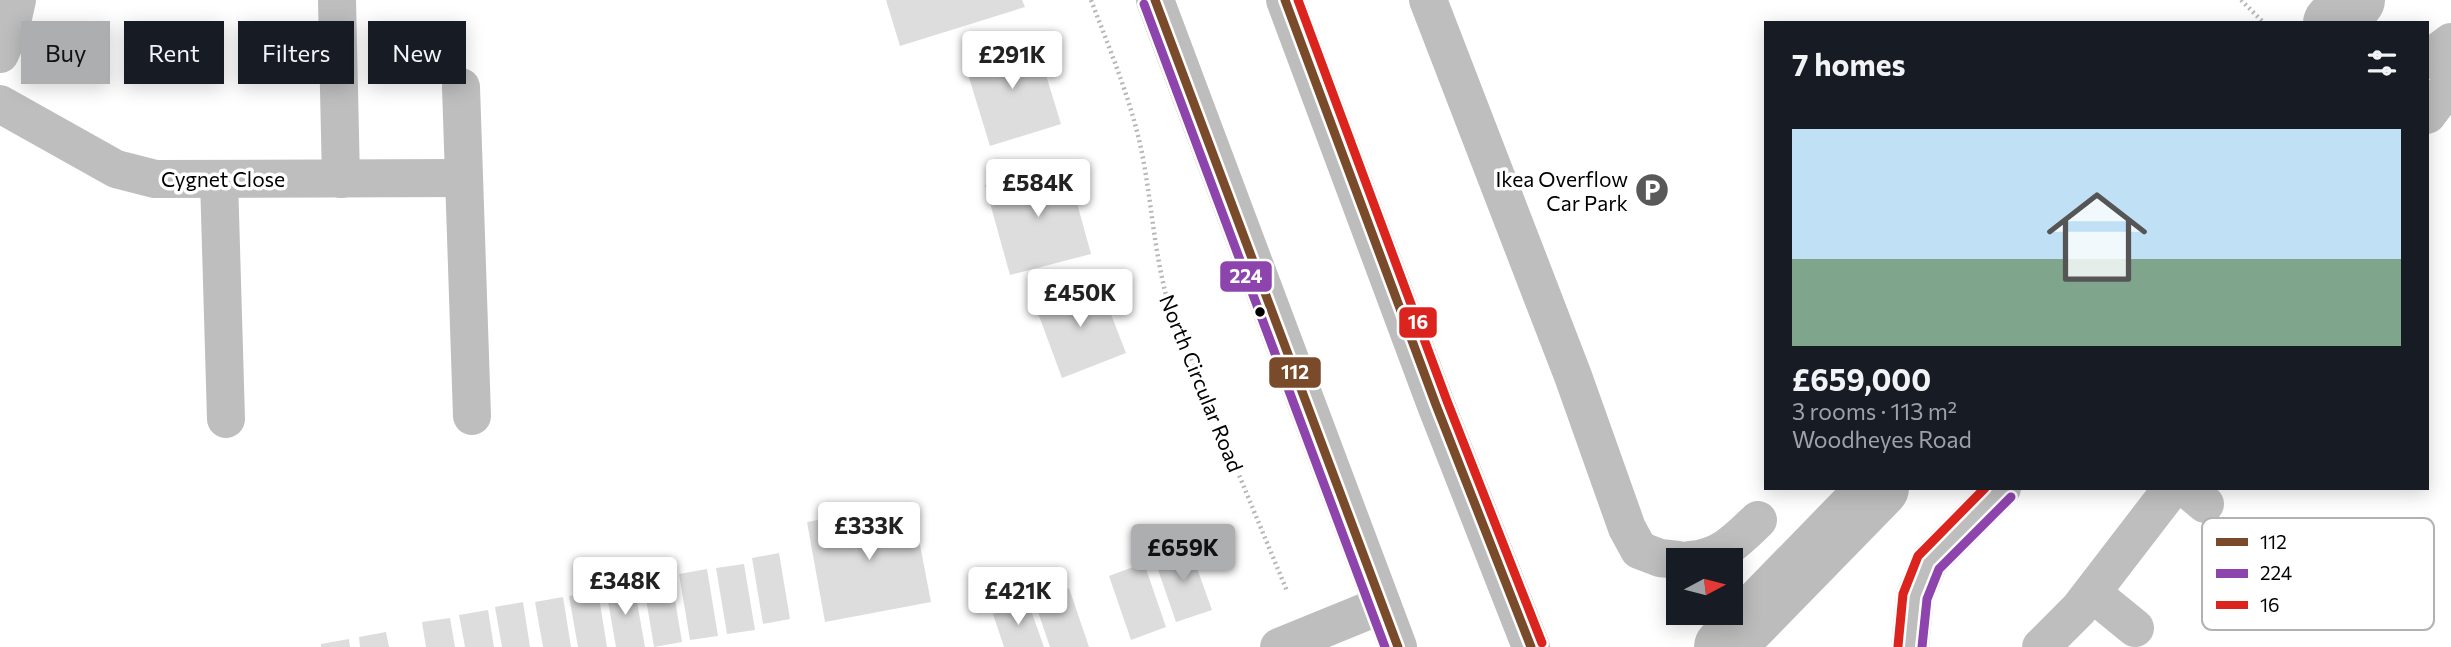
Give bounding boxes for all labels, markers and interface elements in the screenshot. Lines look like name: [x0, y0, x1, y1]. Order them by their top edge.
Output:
chip: Buy: [21, 21, 110, 84]
chip: Rent: [124, 21, 224, 84]
chip: Filters: [238, 21, 354, 84]
chip: New: [368, 21, 466, 84]
pin: £291K: [963, 32, 1061, 91]
text: £291K: [978, 40, 1046, 68]
icon: filters: [2363, 44, 2401, 82]
text: 7 homes: [1792, 45, 1905, 82]
pin: £584K: [989, 160, 1087, 219]
street label: Cygnet Close: [161, 166, 285, 191]
place label: Ikea Overflow Car Park: [1495, 166, 1628, 215]
text: £584K: [1002, 168, 1074, 196]
parking icon: Ikea Overflow Car Park: [1633, 171, 1671, 209]
icon: home: [2034, 174, 2160, 300]
line badge: 224: [1219, 260, 1273, 293]
text: 224: [1229, 264, 1263, 287]
pin: £450K: [1031, 270, 1129, 329]
text: £450K: [1044, 278, 1116, 306]
street label: North Circular Road: [1155, 291, 1249, 475]
unlabelled marker: [1253, 305, 1267, 319]
line badge: 16: [1398, 306, 1438, 339]
text: 16: [1408, 310, 1428, 333]
line badge: 112: [1268, 356, 1322, 389]
text: 112: [1281, 360, 1309, 383]
text: £659,000: [1792, 360, 1931, 397]
text: 3 rooms · 113 m²: [1792, 397, 1957, 425]
text: Woodheyes Road: [1792, 425, 1972, 453]
pin: £333K: [820, 503, 918, 562]
text: £333K: [834, 511, 904, 539]
legend: [2202, 518, 2434, 630]
pin: £659K: [1134, 524, 1232, 584]
text: 112: [2260, 530, 2287, 553]
text: £659K: [1147, 533, 1219, 561]
north arrow: [1666, 548, 1743, 625]
map controls: [1666, 548, 1743, 625]
pin: £348K: [576, 558, 674, 617]
text: 224: [2260, 561, 2292, 584]
text: £348K: [589, 566, 661, 594]
pin: £421K: [969, 568, 1067, 627]
text: £421K: [984, 576, 1052, 604]
text: 16: [2260, 593, 2280, 616]

